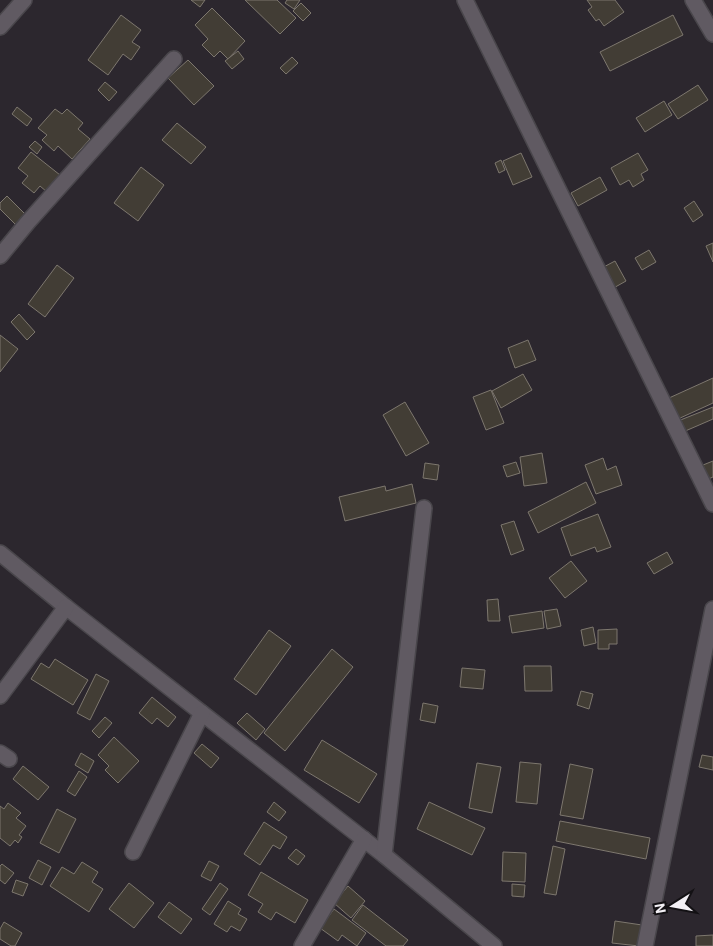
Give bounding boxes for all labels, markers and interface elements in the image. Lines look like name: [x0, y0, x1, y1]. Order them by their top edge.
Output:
north arrow: [648, 881, 698, 931]
text: N: [651, 902, 669, 915]

